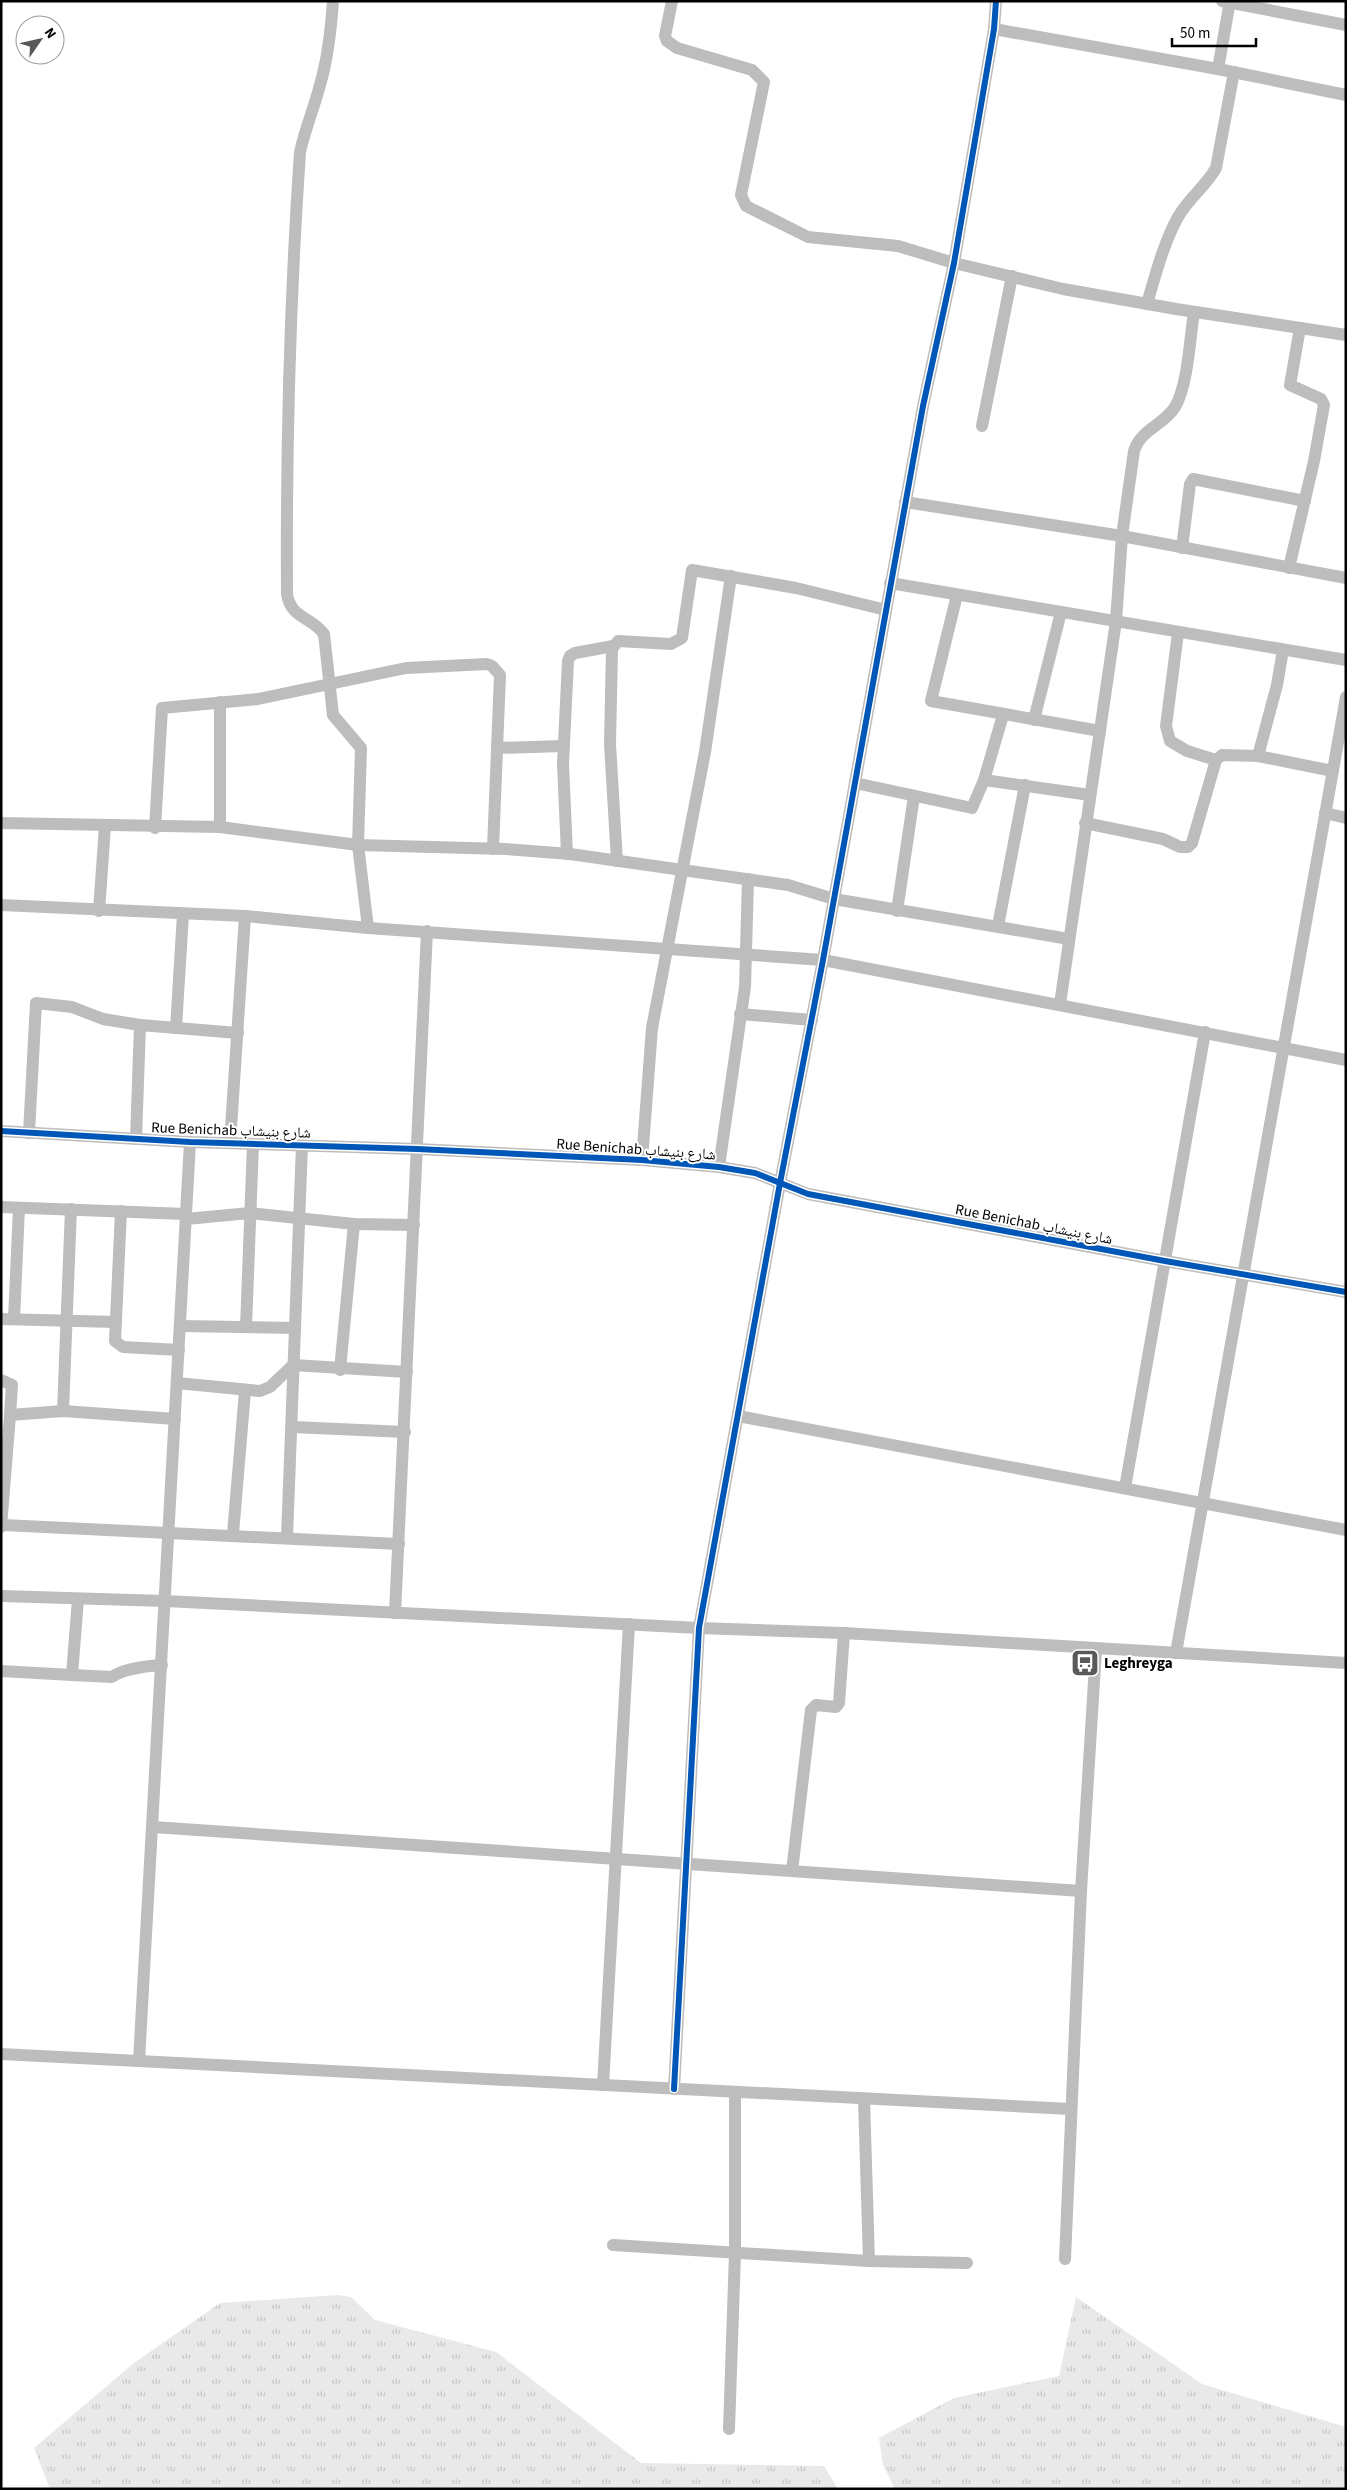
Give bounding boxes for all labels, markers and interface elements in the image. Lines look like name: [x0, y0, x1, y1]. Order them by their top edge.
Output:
north arrow: [15, 15, 65, 65]
scale bar: [1172, 15, 1256, 47]
text: 50 m: [1180, 23, 1210, 44]
text: N: [39, 24, 61, 43]
street label: Rue Benichab شارع بنيشاب: [151, 1117, 311, 1144]
street label: Rue Benichab شارع بنيشاب: [555, 1133, 717, 1166]
street label: Rue Benichab شارع بنيشاب: [953, 1199, 1115, 1250]
bus stop icon: Leghreyga: [1070, 1648, 1100, 1678]
place label: Leghreyga: [1104, 1653, 1173, 1674]

